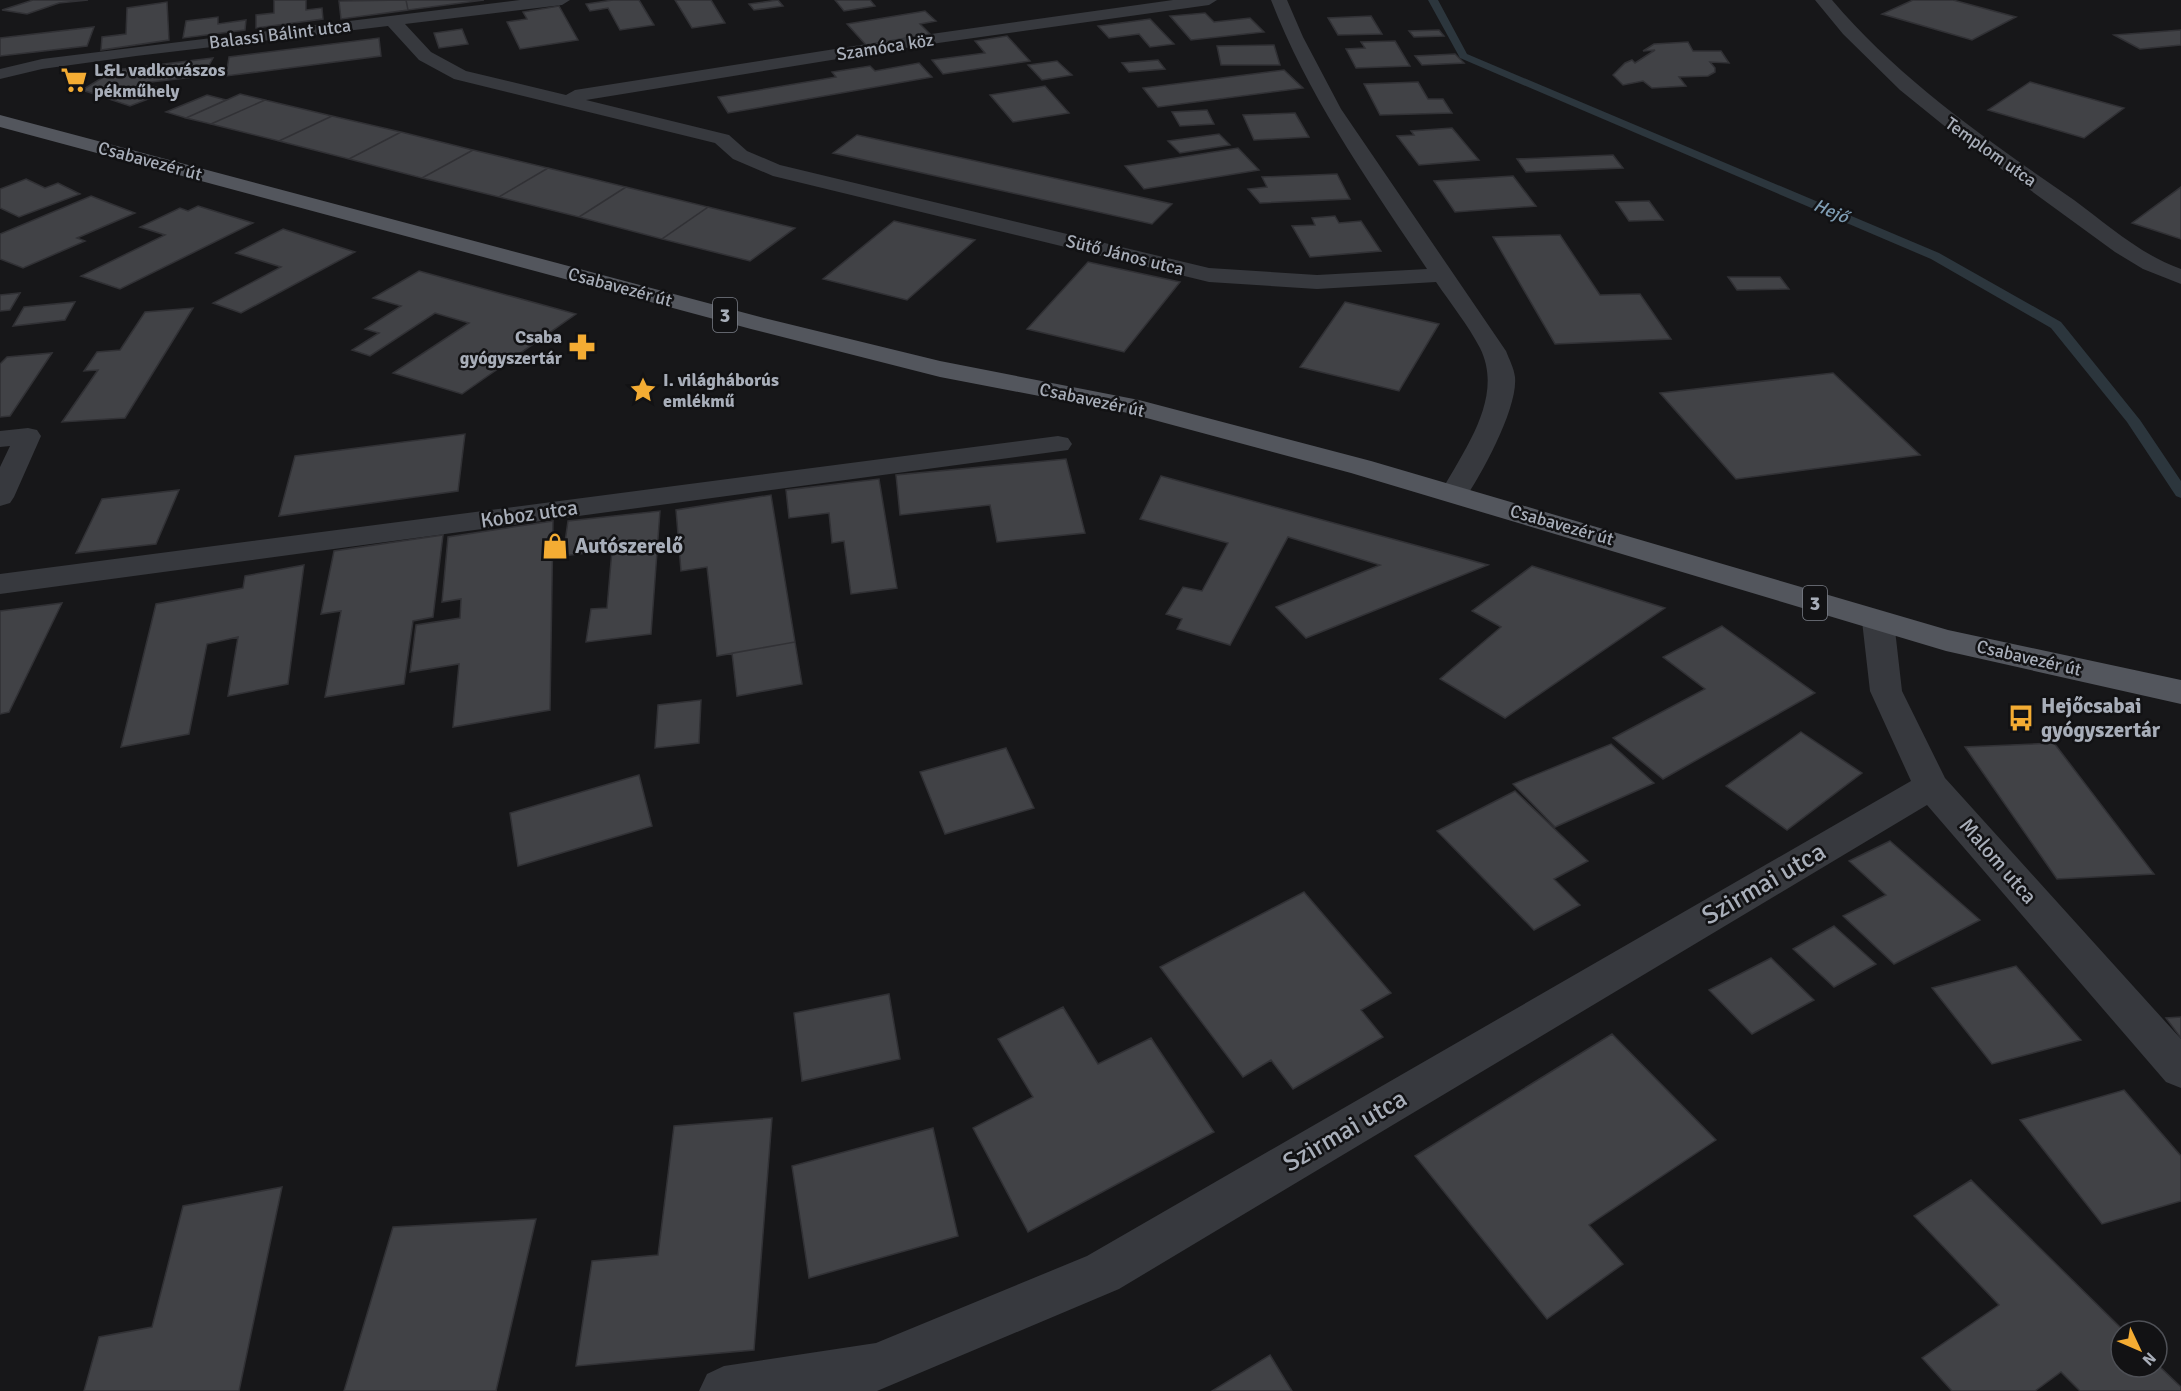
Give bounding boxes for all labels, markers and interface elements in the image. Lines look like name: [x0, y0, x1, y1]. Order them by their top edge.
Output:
street label: Balassi Bálint utca: [208, 14, 352, 54]
street label: Szamóca köz: [835, 28, 935, 66]
place label: L&L vadkovászos pékműhely: [94, 59, 225, 102]
supermarket icon: L&L vadkovászos pékműhely: [59, 65, 89, 95]
street label: Templom utca: [1941, 112, 2041, 192]
street label: Csabavezér út: [96, 137, 204, 185]
water label: Hejő: [1810, 194, 1854, 229]
street label: Sütő János utca: [1064, 230, 1186, 280]
street label: Csabavezér út: [566, 263, 674, 311]
road number: 3: [713, 298, 737, 332]
place label: Csaba gyógyszertár: [460, 326, 563, 369]
pharmacy icon: Csaba gyógyszertár: [567, 332, 597, 362]
place label: I. világháborús emlékmű: [663, 369, 779, 412]
place icon: I. világháborús emlékmű: [628, 375, 658, 405]
street label: Csabavezér út: [1038, 378, 1146, 422]
street label: Koboz utca: [479, 494, 579, 534]
street label: Csabavezér út: [1508, 500, 1616, 550]
shop icon: Autószerelő: [540, 531, 570, 561]
place label: Autószerelő: [575, 533, 683, 559]
road number: 3: [1803, 586, 1827, 620]
street label: Csabavezér út: [1975, 635, 2083, 681]
place label: Hejőcsabai gyógyszertár: [2041, 693, 2161, 743]
bus stop icon: Hejőcsabai gyógyszertár: [2006, 703, 2036, 733]
street label: Malom utca: [1954, 813, 2042, 909]
street label: Szirmai utca: [1696, 836, 1832, 932]
street label: Szirmai utca: [1277, 1083, 1413, 1179]
north arrow: [2109, 1319, 2169, 1379]
text: N: [2138, 1348, 2160, 1370]

